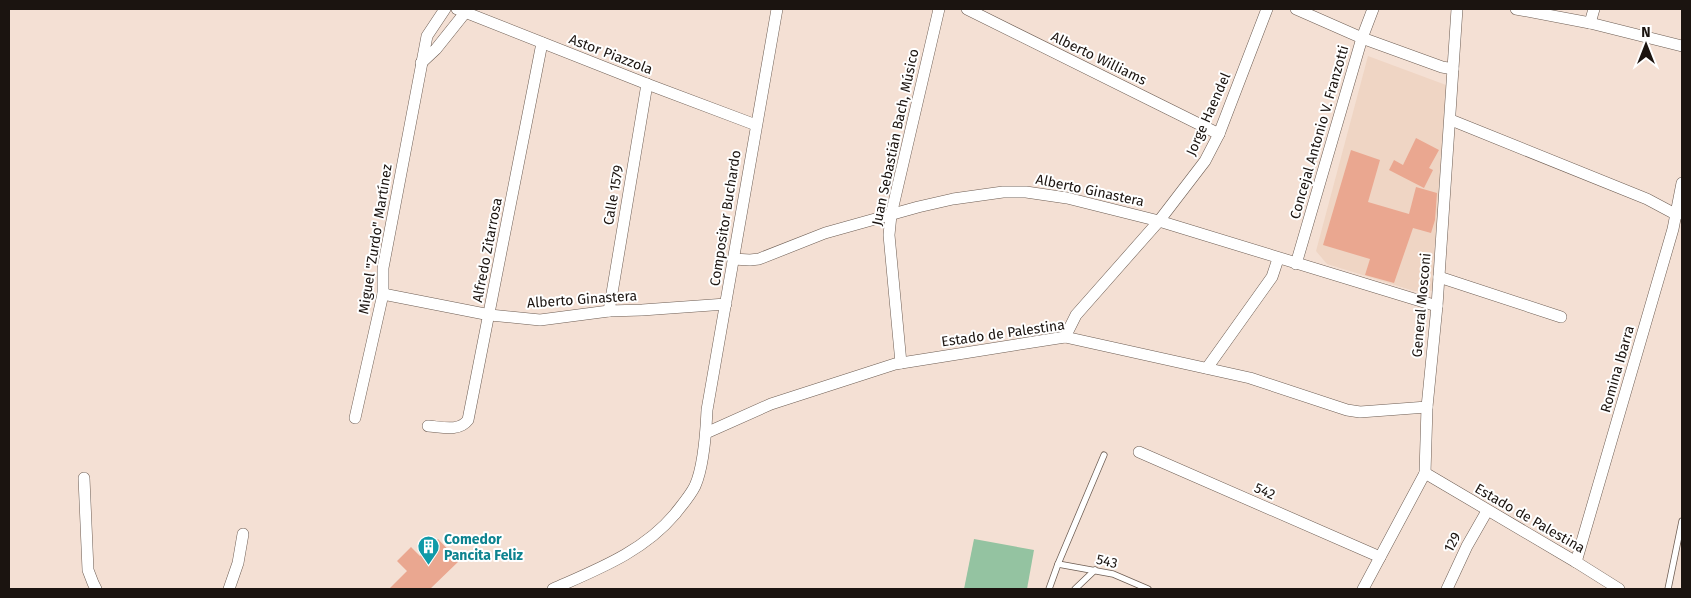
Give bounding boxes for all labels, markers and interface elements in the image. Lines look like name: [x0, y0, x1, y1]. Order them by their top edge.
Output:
north arrow: [1621, 20, 1671, 70]
text: N: [1641, 24, 1651, 41]
street label: Alberto Williams: [1048, 28, 1150, 89]
street label: Astor Piazzola: [567, 31, 655, 78]
street label: Concejal Antonio V. Franzotti: [1287, 43, 1352, 221]
street label: Juan Sebastián Bach, Músico: [868, 47, 923, 227]
street label: Jorge Haendel: [1183, 70, 1234, 158]
street label: Compositor Buchardo: [706, 149, 745, 287]
street label: Miguel "Zurdo" Martínez: [355, 163, 396, 315]
street label: Calle 1579: [600, 164, 627, 226]
street label: Alberto Ginastera: [1034, 171, 1146, 210]
street label: Alfredo Zitarrosa: [469, 196, 506, 304]
street label: General Mosconi: [1408, 252, 1435, 358]
street label: Alberto Ginastera: [526, 287, 638, 312]
street label: Estado de Palestina: [940, 316, 1066, 351]
street label: Romina Ibarra: [1597, 324, 1638, 415]
street label: 542: [1252, 479, 1278, 504]
street label: Estado de Palestina: [1472, 480, 1588, 557]
street label: 129: [1440, 529, 1465, 555]
place label: Comedor Pancita Feliz: [444, 531, 523, 564]
building icon: Comedor Pancita Feliz: [416, 535, 440, 566]
street label: 543: [1095, 551, 1119, 572]

